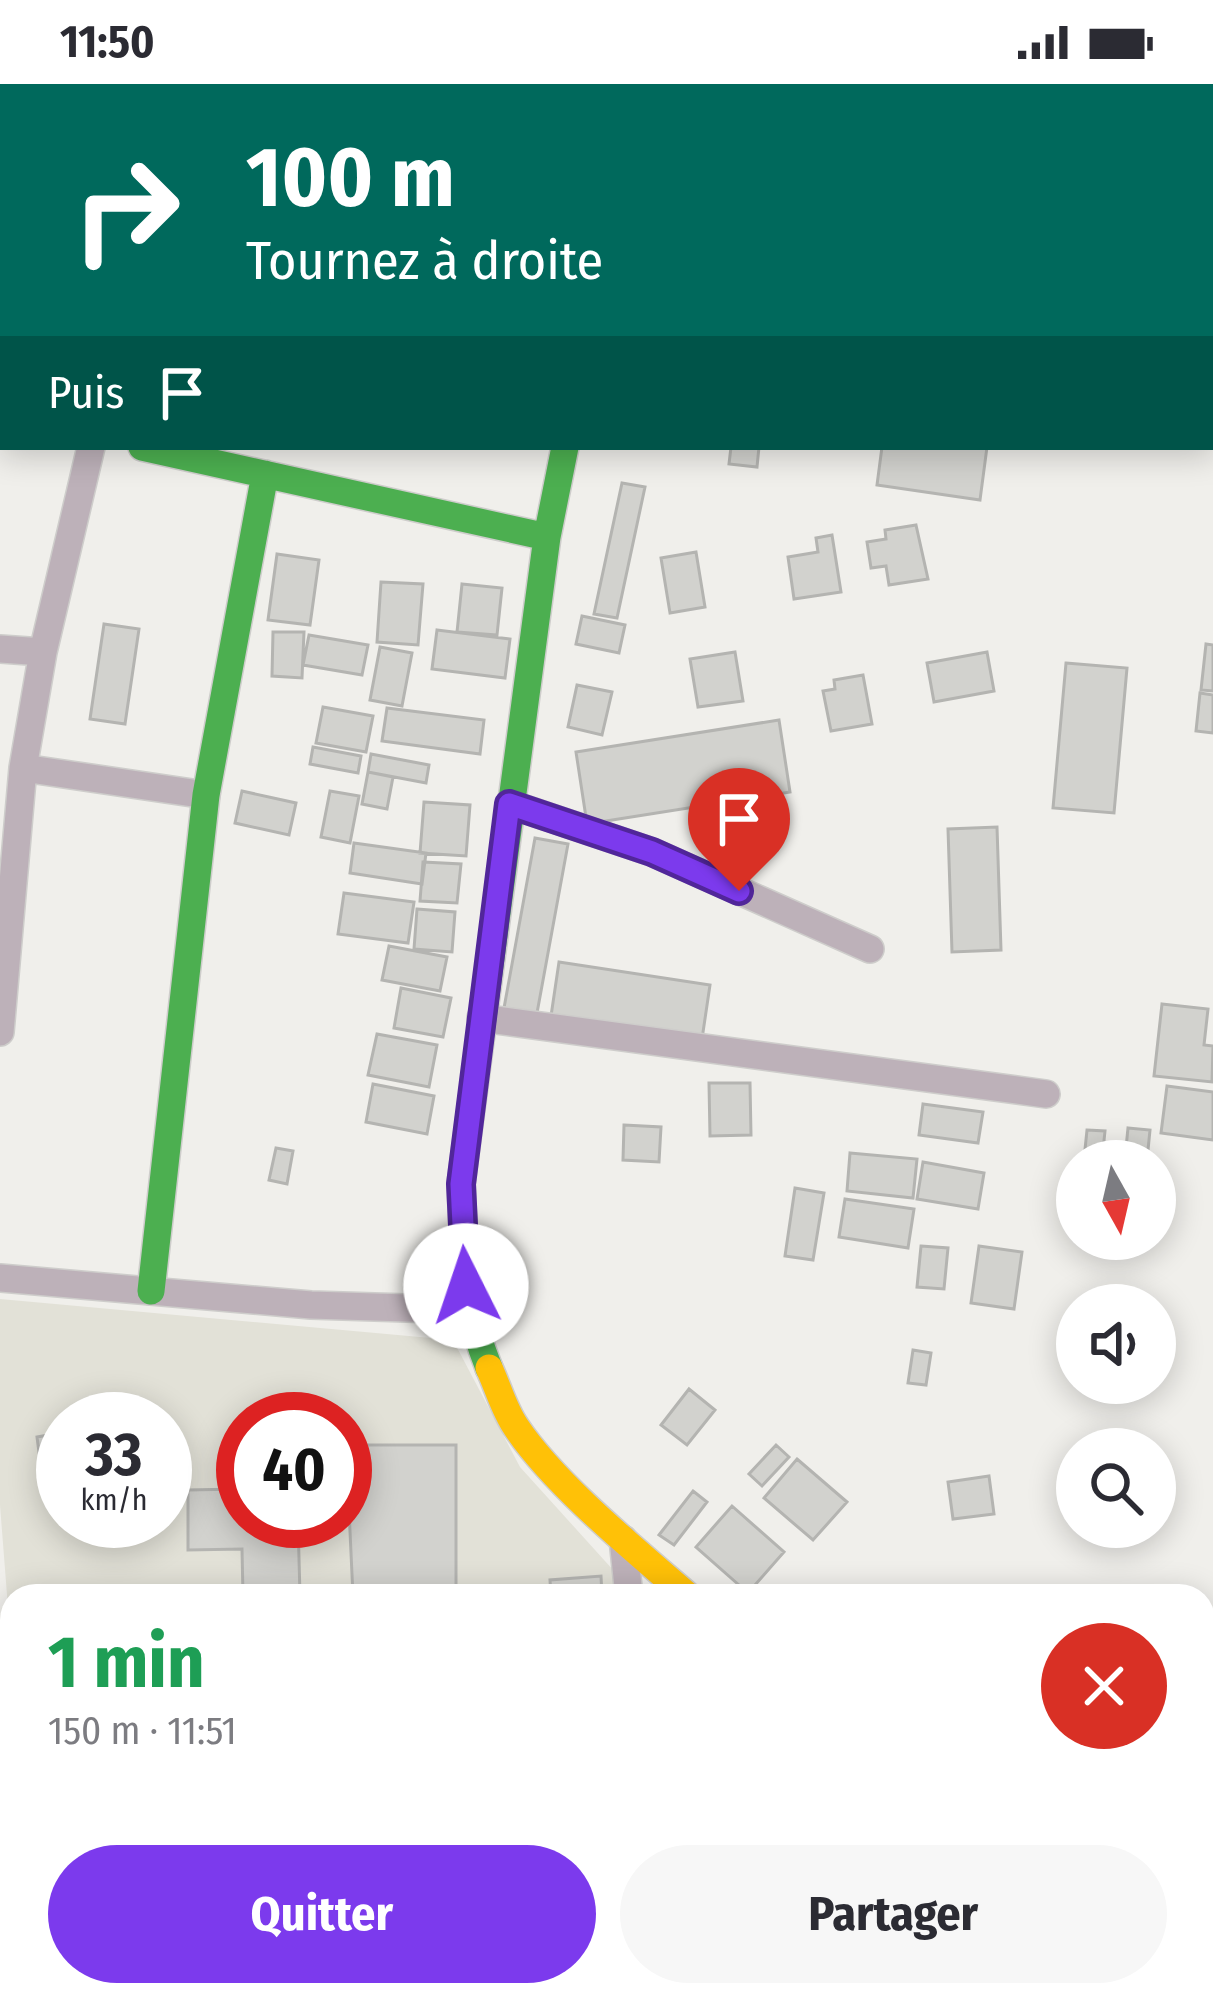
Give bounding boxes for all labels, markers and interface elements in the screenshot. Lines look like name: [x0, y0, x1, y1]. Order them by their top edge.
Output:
text: 11:50: [60, 15, 155, 69]
text: 100 m: [246, 127, 455, 228]
icon: right: [48, 132, 204, 288]
text: Tournez à droite: [246, 229, 603, 293]
icon: arrive: [149, 360, 215, 426]
text: Puis: [48, 366, 125, 420]
pin: [688, 768, 790, 891]
icon: arrive: [706, 786, 772, 852]
north arrow: [1056, 1140, 1176, 1260]
map controls: [1056, 1140, 1176, 1548]
position arrow: [403, 1223, 529, 1349]
button: sound: [1056, 1284, 1176, 1404]
speed limit sign: 40: [216, 1392, 372, 1548]
text: 33: [86, 1419, 142, 1491]
button: search: [1056, 1428, 1176, 1548]
text: km/h: [81, 1482, 147, 1518]
text: 1 min: [48, 1620, 205, 1706]
button: close: [1041, 1623, 1167, 1749]
text: 150 m · 11:51: [48, 1708, 237, 1754]
button: Quitter: [48, 1845, 596, 1983]
button: Partager: [620, 1845, 1167, 1983]

